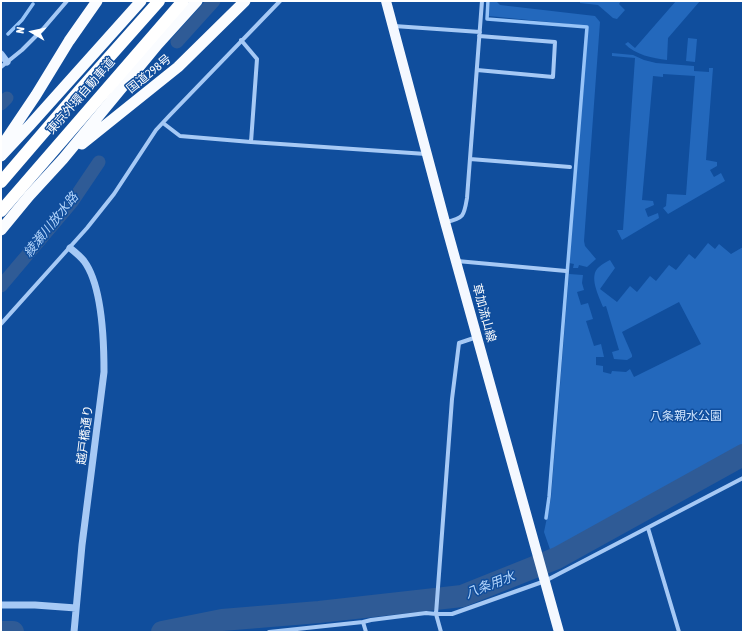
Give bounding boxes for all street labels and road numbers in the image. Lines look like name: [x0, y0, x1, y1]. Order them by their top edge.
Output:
street label: 国道298号: [124, 52, 174, 96]
street label: 東京外環自動車道: [44, 55, 118, 137]
street label: 草加流山線: [469, 282, 499, 344]
street label: 越戸橋通り: [74, 404, 96, 466]

